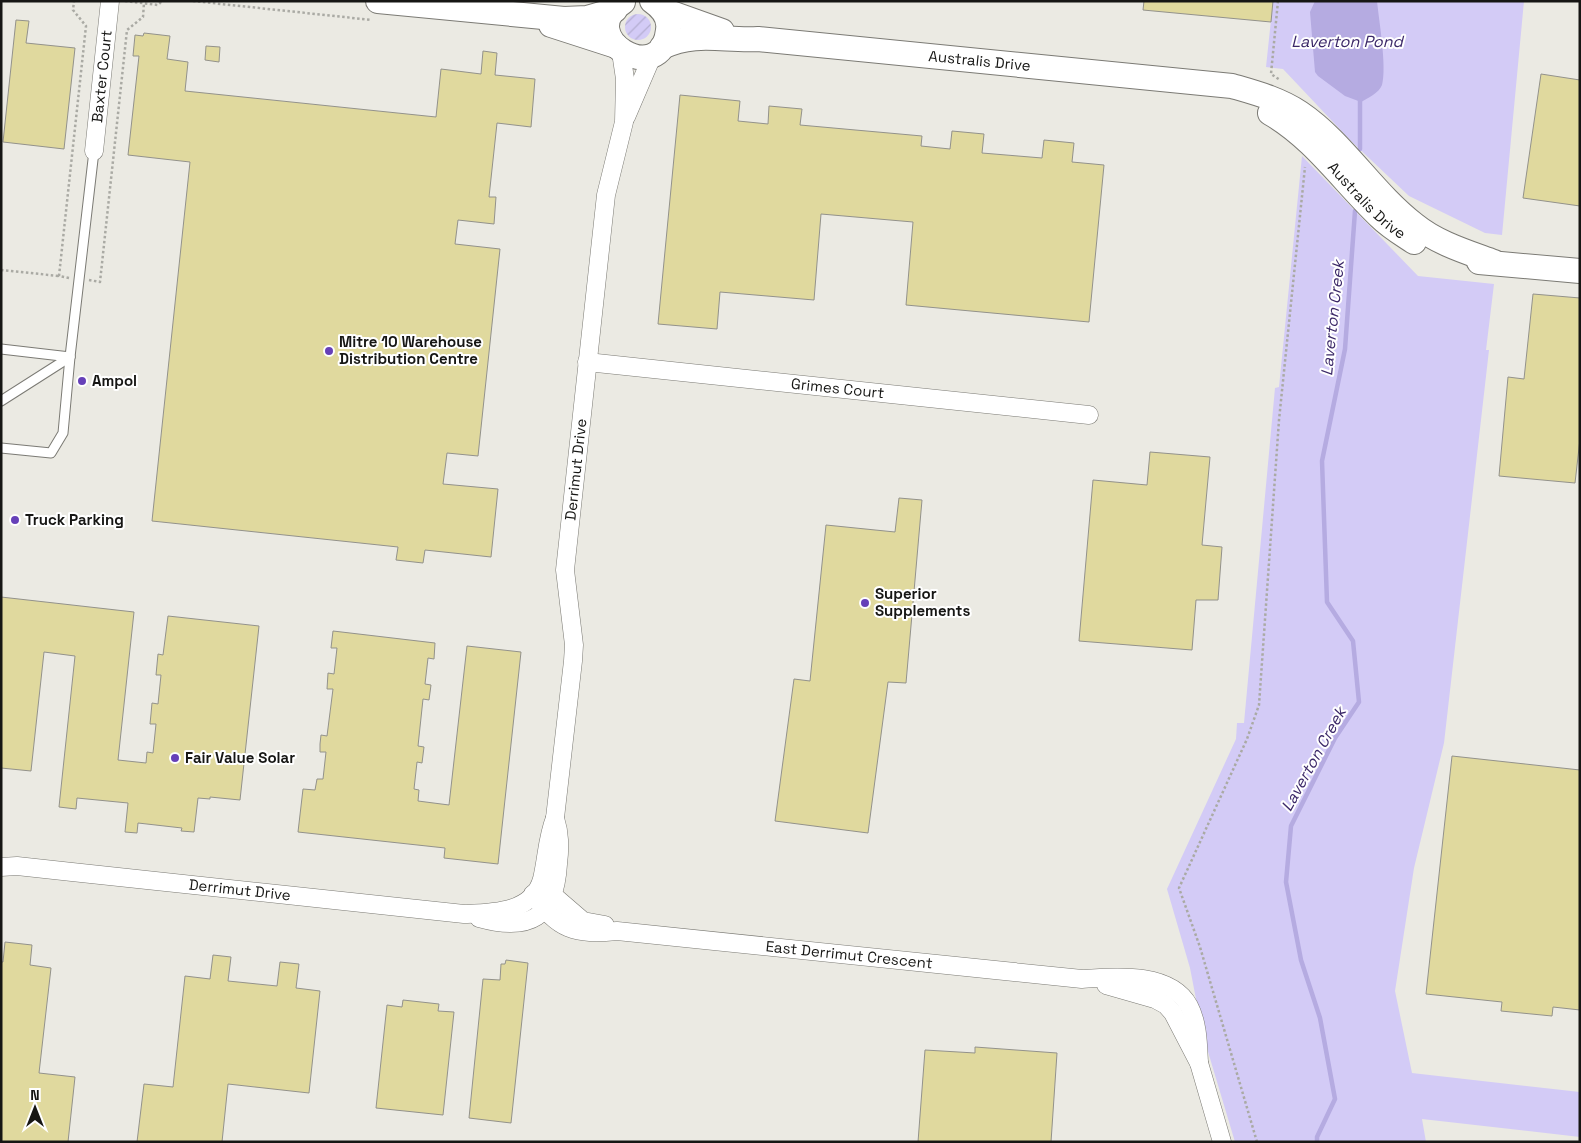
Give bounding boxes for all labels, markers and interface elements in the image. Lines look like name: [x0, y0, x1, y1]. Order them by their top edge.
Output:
street label: Baxter Court: [87, 29, 116, 124]
water label: Laverton Pond: [1291, 31, 1404, 52]
street label: Australis Drive: [928, 46, 1032, 75]
street label: Australis Drive: [1324, 158, 1410, 243]
water label: Laverton Creek: [1316, 257, 1349, 377]
place label: Mitre 10 Warehouse Distribution Centre: [339, 332, 482, 368]
marker: Mitre 10 Warehouse Distribution Centre: [323, 345, 335, 357]
place label: Ampol: [92, 371, 137, 390]
street label: Grimes Court: [790, 374, 885, 402]
marker: Ampol: [76, 375, 88, 387]
street label: Derrimut Drive: [560, 417, 591, 522]
place label: Truck Parking: [25, 510, 124, 529]
marker: Truck Parking: [9, 514, 21, 526]
place label: Superior Supplements: [875, 584, 970, 620]
marker: Superior Supplements: [859, 597, 871, 609]
water label: Laverton Creek: [1276, 701, 1352, 815]
place label: Fair Value Solar: [185, 748, 295, 767]
marker: Fair Value Solar: [169, 752, 181, 764]
street label: Derrimut Drive: [188, 875, 292, 904]
street label: East Derrimut Crescent: [765, 936, 934, 973]
north arrow: [10, 1083, 60, 1133]
text: N: [30, 1086, 40, 1104]

